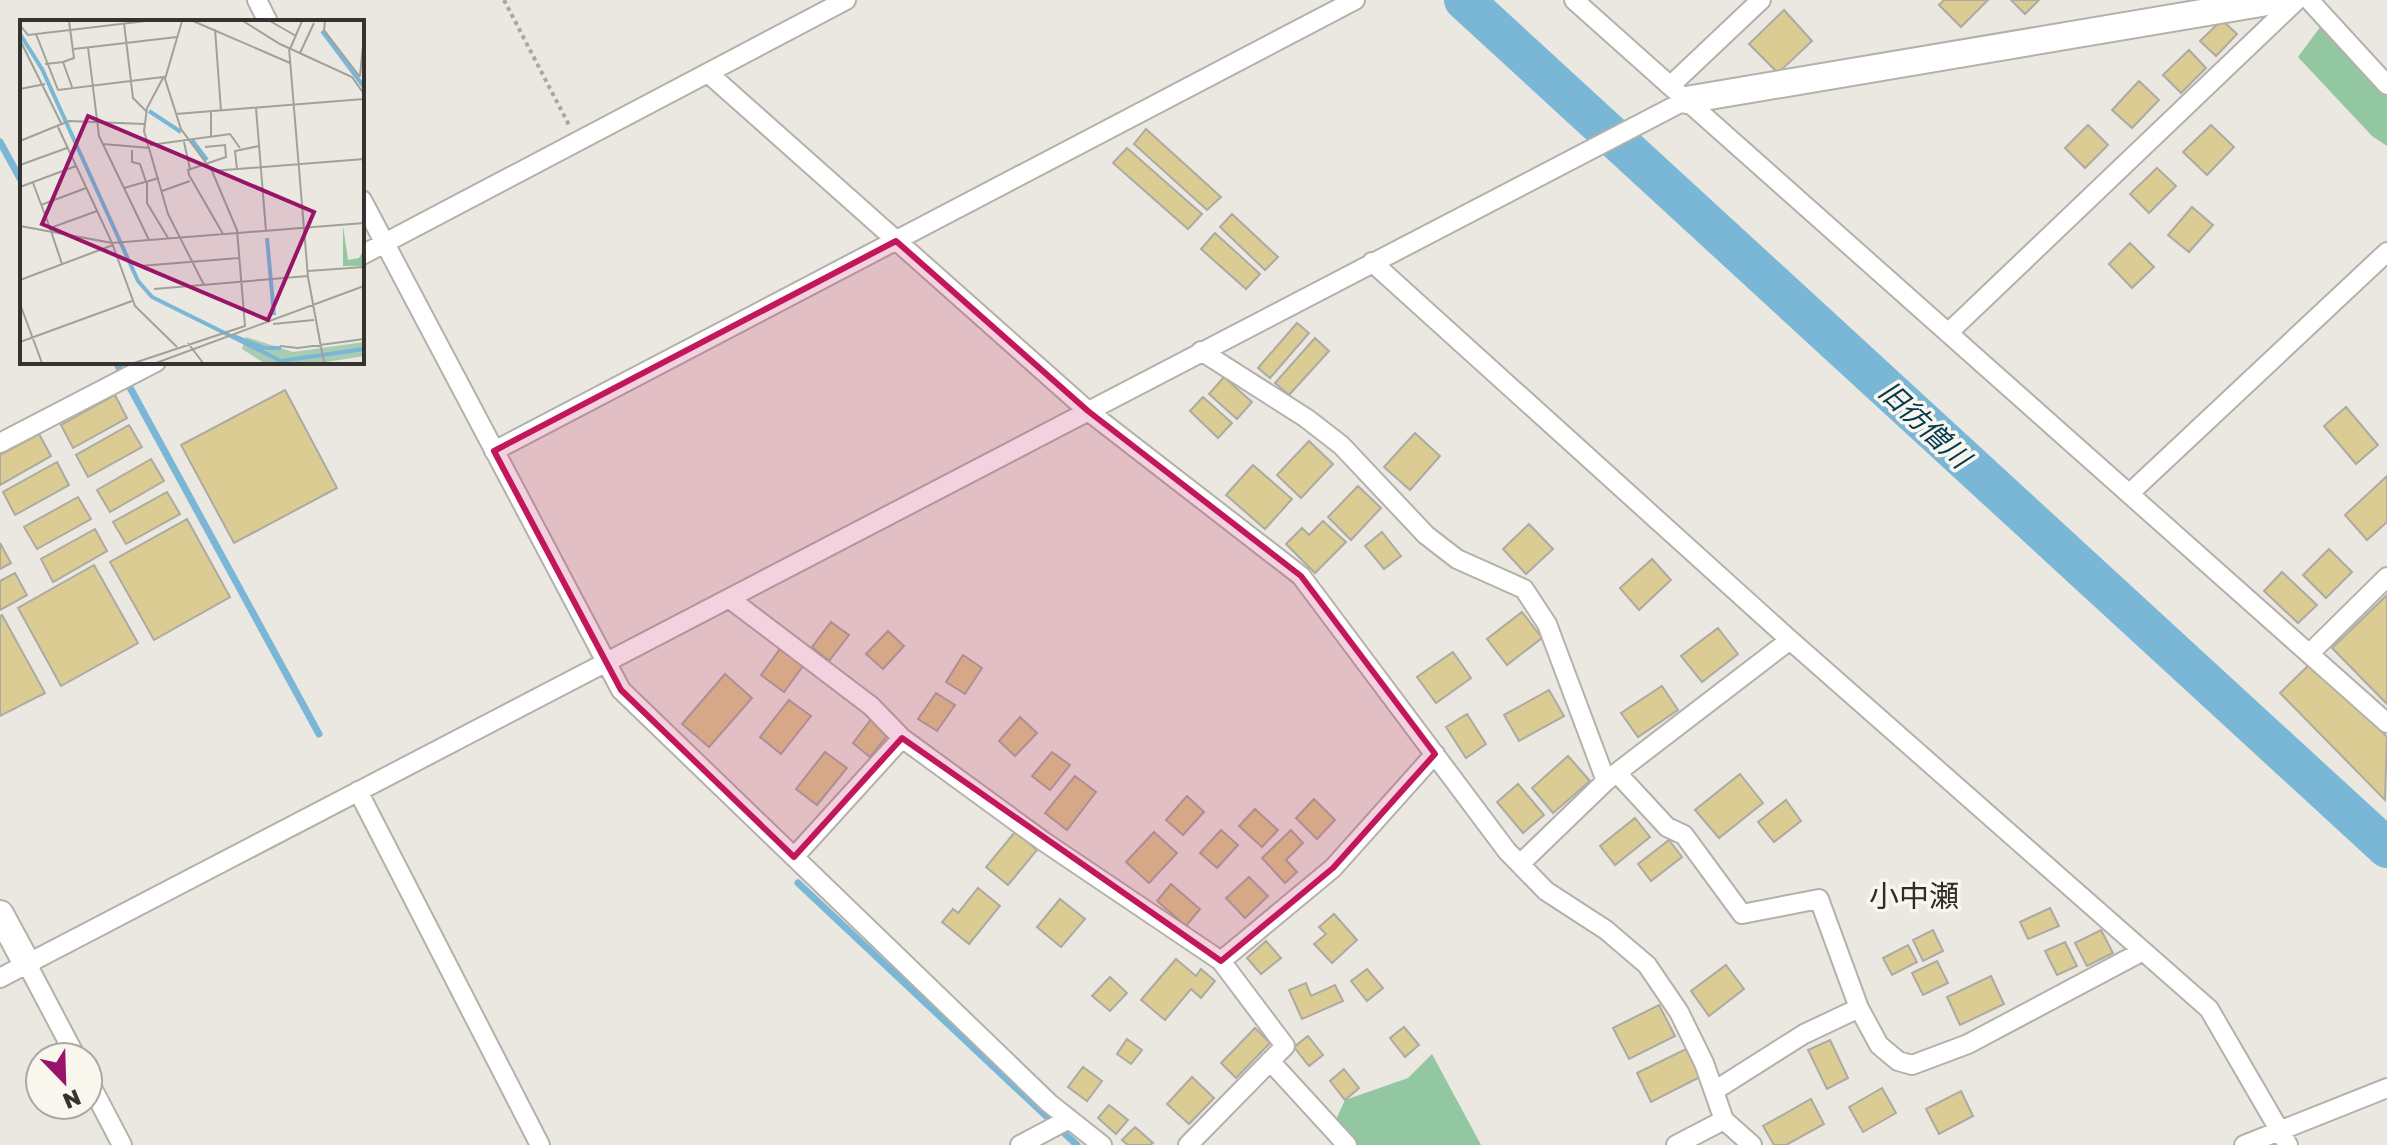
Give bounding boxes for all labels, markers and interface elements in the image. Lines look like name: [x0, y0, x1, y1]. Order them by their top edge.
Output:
inset map: [20, 20, 364, 364]
water label: 旧彷僧川: [1873, 374, 1979, 476]
district label: 小中瀬: [1869, 878, 1959, 914]
north arrow: [24, 1041, 104, 1121]
text: N: [59, 1084, 85, 1116]

